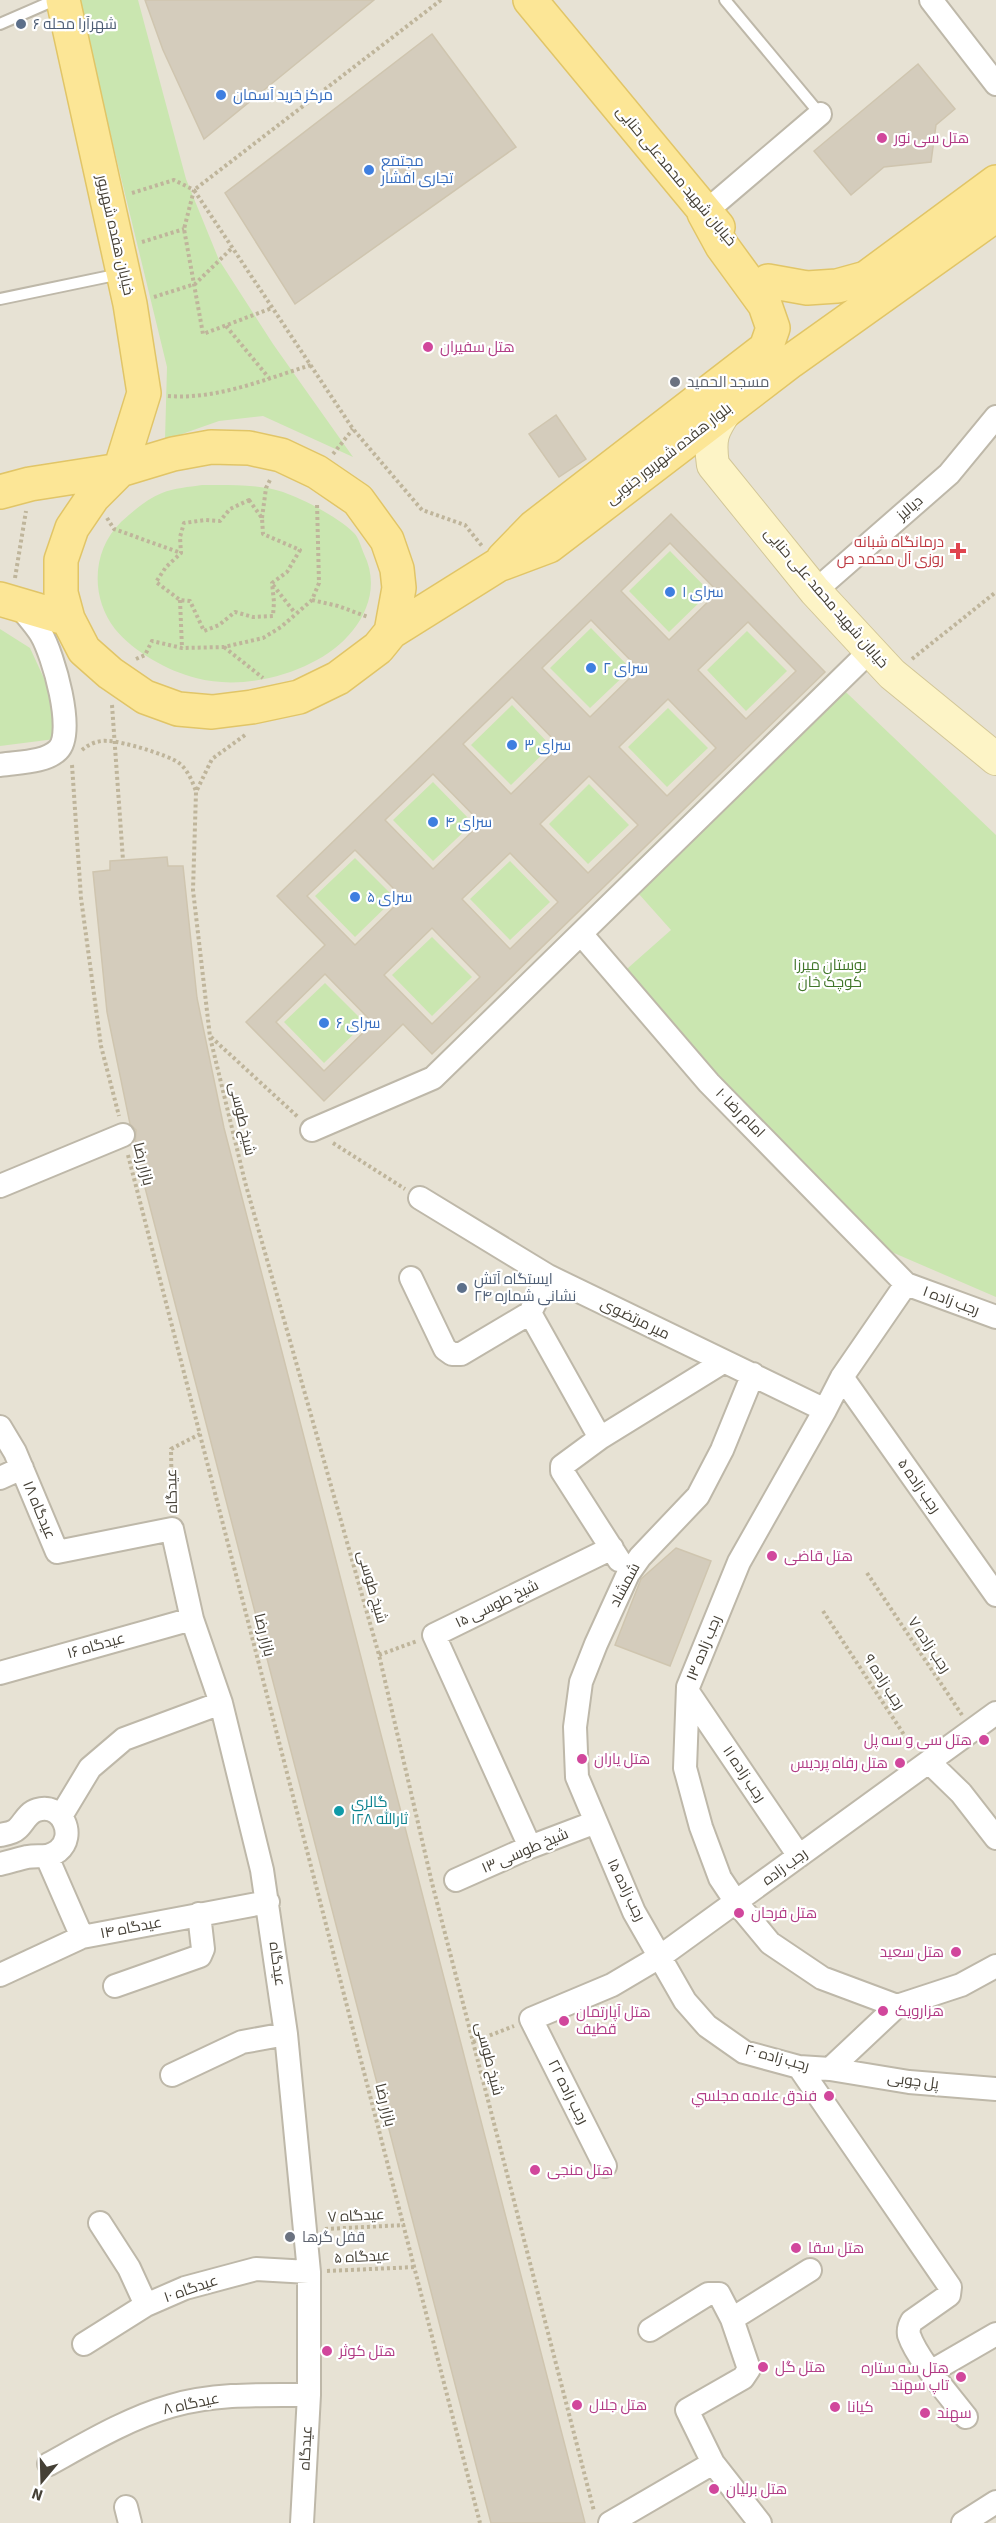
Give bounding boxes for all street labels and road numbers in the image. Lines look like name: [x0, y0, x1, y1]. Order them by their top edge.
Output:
street label: خیابان شهید محمدعلی حنایی: [611, 101, 741, 251]
street label: خیابان هفده شهریور: [91, 172, 139, 297]
street label: بلوار هفده شهریور جنوبی: [602, 398, 736, 510]
street label: دیالیز: [892, 491, 928, 526]
street label: خیابان شهید محمد علی حنایی: [759, 523, 893, 673]
street label: شیخ طوسی: [223, 1080, 261, 1158]
street label: امام رضا ۱۰: [710, 1083, 770, 1143]
street label: بازار رضا: [127, 1140, 159, 1188]
street label: رجب زاده ۱: [920, 1281, 982, 1321]
street label: میر مرتضوی: [597, 1293, 673, 1345]
street label: رجب زاده ۵: [892, 1454, 946, 1518]
street label: عیدگاه: [161, 1468, 183, 1514]
street label: عیدگاه ۱۸: [17, 1478, 61, 1542]
street label: شیخ طوسی: [352, 1548, 392, 1626]
street label: شمشاد: [605, 1559, 645, 1611]
street label: ۱۵ شیخ طوسی: [452, 1575, 542, 1633]
street label: بازار رضا: [248, 1611, 280, 1659]
street label: رجب زاده ۱۳: [681, 1612, 727, 1684]
street label: رجب زاده ۷: [902, 1613, 956, 1677]
street label: عیدگاه ۱۶: [65, 1628, 127, 1664]
street label: رجب زاده ۹: [858, 1650, 910, 1714]
street label: رجب زاده ۱۱: [717, 1742, 771, 1806]
street label: شیخ طوسی ۱۳: [478, 1823, 572, 1879]
street label: رجب زاده: [758, 1843, 812, 1891]
street label: رجب زاده ۱۵: [602, 1855, 650, 1925]
street label: عیدگاه ۱۴: [98, 1912, 164, 1944]
street label: عیدگاه: [263, 1940, 291, 1988]
street label: شیخ طوسی: [470, 2020, 508, 2098]
street label: رجب زاده ۲۰: [742, 2039, 812, 2077]
street label: رجب زاده ۲۲: [543, 2056, 593, 2128]
street label: پل چوبی: [886, 2067, 940, 2095]
street label: بازار رضا: [369, 2081, 401, 2129]
street label: عیدگاه ۷: [327, 2204, 385, 2228]
street label: عیدگاه ۵: [334, 2245, 390, 2269]
street label: عیدگاه ۱۰: [161, 2270, 221, 2308]
street label: عیدگاه ۸: [161, 2388, 221, 2420]
street label: عیدگاه: [294, 2425, 318, 2471]

